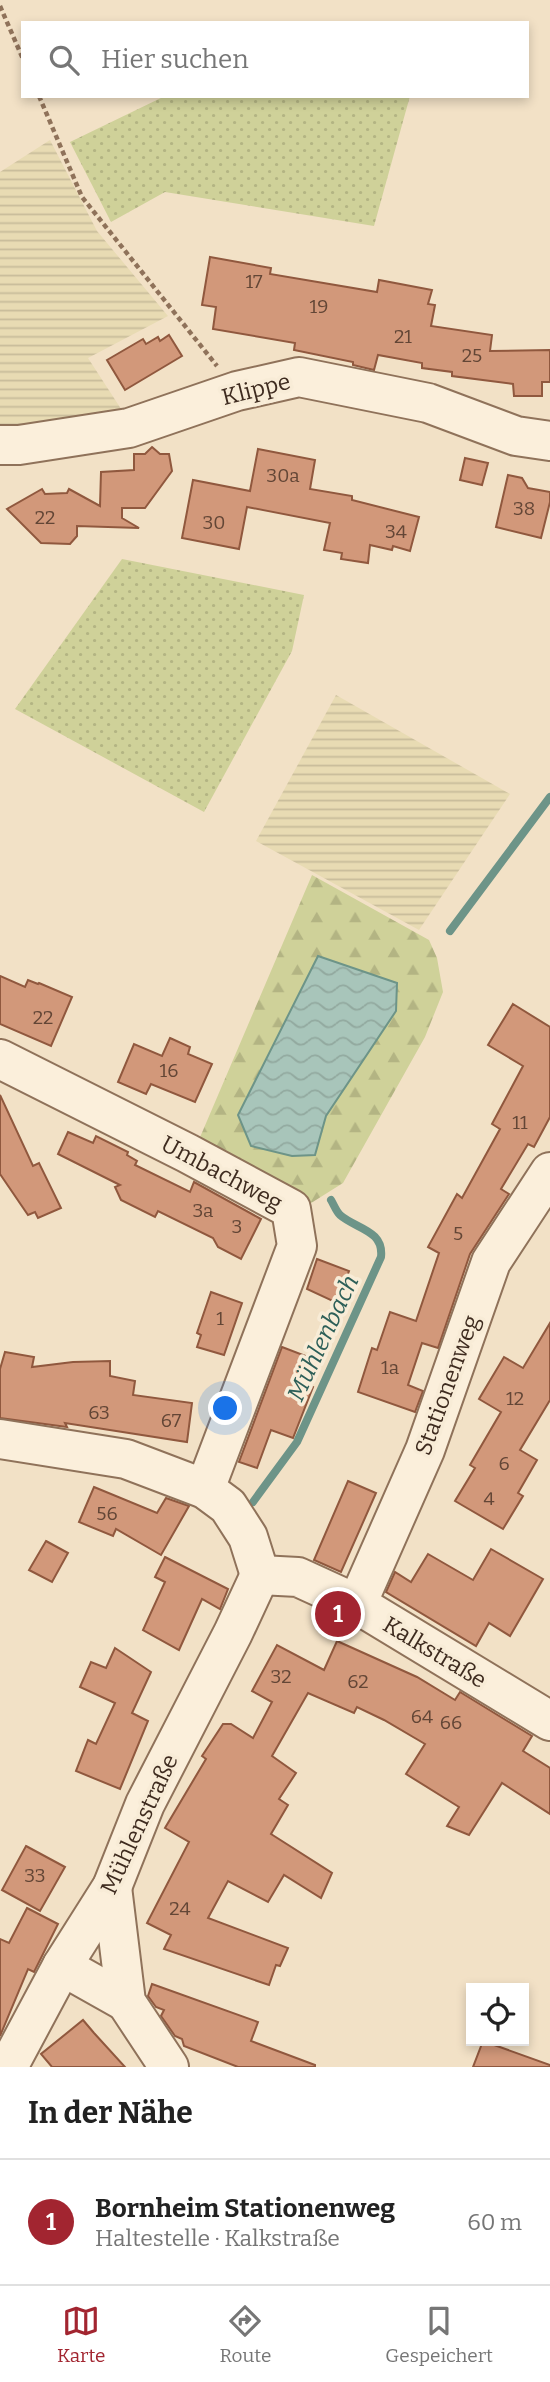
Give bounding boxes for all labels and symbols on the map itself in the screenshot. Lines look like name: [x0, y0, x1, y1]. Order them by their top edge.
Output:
house number: 17: [245, 270, 263, 293]
house number: 19: [310, 295, 328, 318]
house number: 21: [394, 325, 412, 348]
house number: 25: [462, 344, 482, 367]
street label: Klippe: [219, 367, 293, 411]
house number: 30a: [266, 464, 300, 487]
house number: 38: [513, 497, 535, 520]
house number: 22: [35, 506, 55, 529]
house number: 30: [202, 511, 226, 534]
house number: 34: [385, 520, 407, 543]
house number: 22: [33, 1006, 53, 1029]
house number: 16: [160, 1059, 178, 1082]
house number: 11: [512, 1111, 528, 1134]
street label: Umbachweg: [156, 1129, 288, 1217]
house number: 3a: [193, 1199, 214, 1222]
house number: 3: [232, 1215, 242, 1238]
house number: 5: [453, 1222, 463, 1245]
water label: Mühlenbach: [282, 1271, 364, 1405]
house number: 1: [216, 1307, 224, 1330]
street label: Stationenweg: [409, 1311, 485, 1459]
house number: 1a: [381, 1356, 400, 1379]
house number: 12: [506, 1387, 524, 1410]
your location: [208, 1391, 242, 1425]
house number: 63: [88, 1401, 110, 1424]
house number: 67: [161, 1409, 182, 1432]
house number: 6: [498, 1452, 510, 1475]
house number: 4: [483, 1487, 495, 1510]
house number: 56: [96, 1502, 118, 1525]
pin: 1: [315, 1588, 361, 1640]
street label: Kalkstraße: [378, 1610, 492, 1694]
house number: 32: [270, 1665, 292, 1688]
house number: 62: [347, 1670, 369, 1693]
house number: 64: [411, 1705, 433, 1728]
house number: 66: [440, 1711, 462, 1734]
street label: Mühlenstraße: [94, 1749, 184, 1899]
house number: 33: [24, 1864, 46, 1887]
house number: 24: [169, 1897, 191, 1920]

